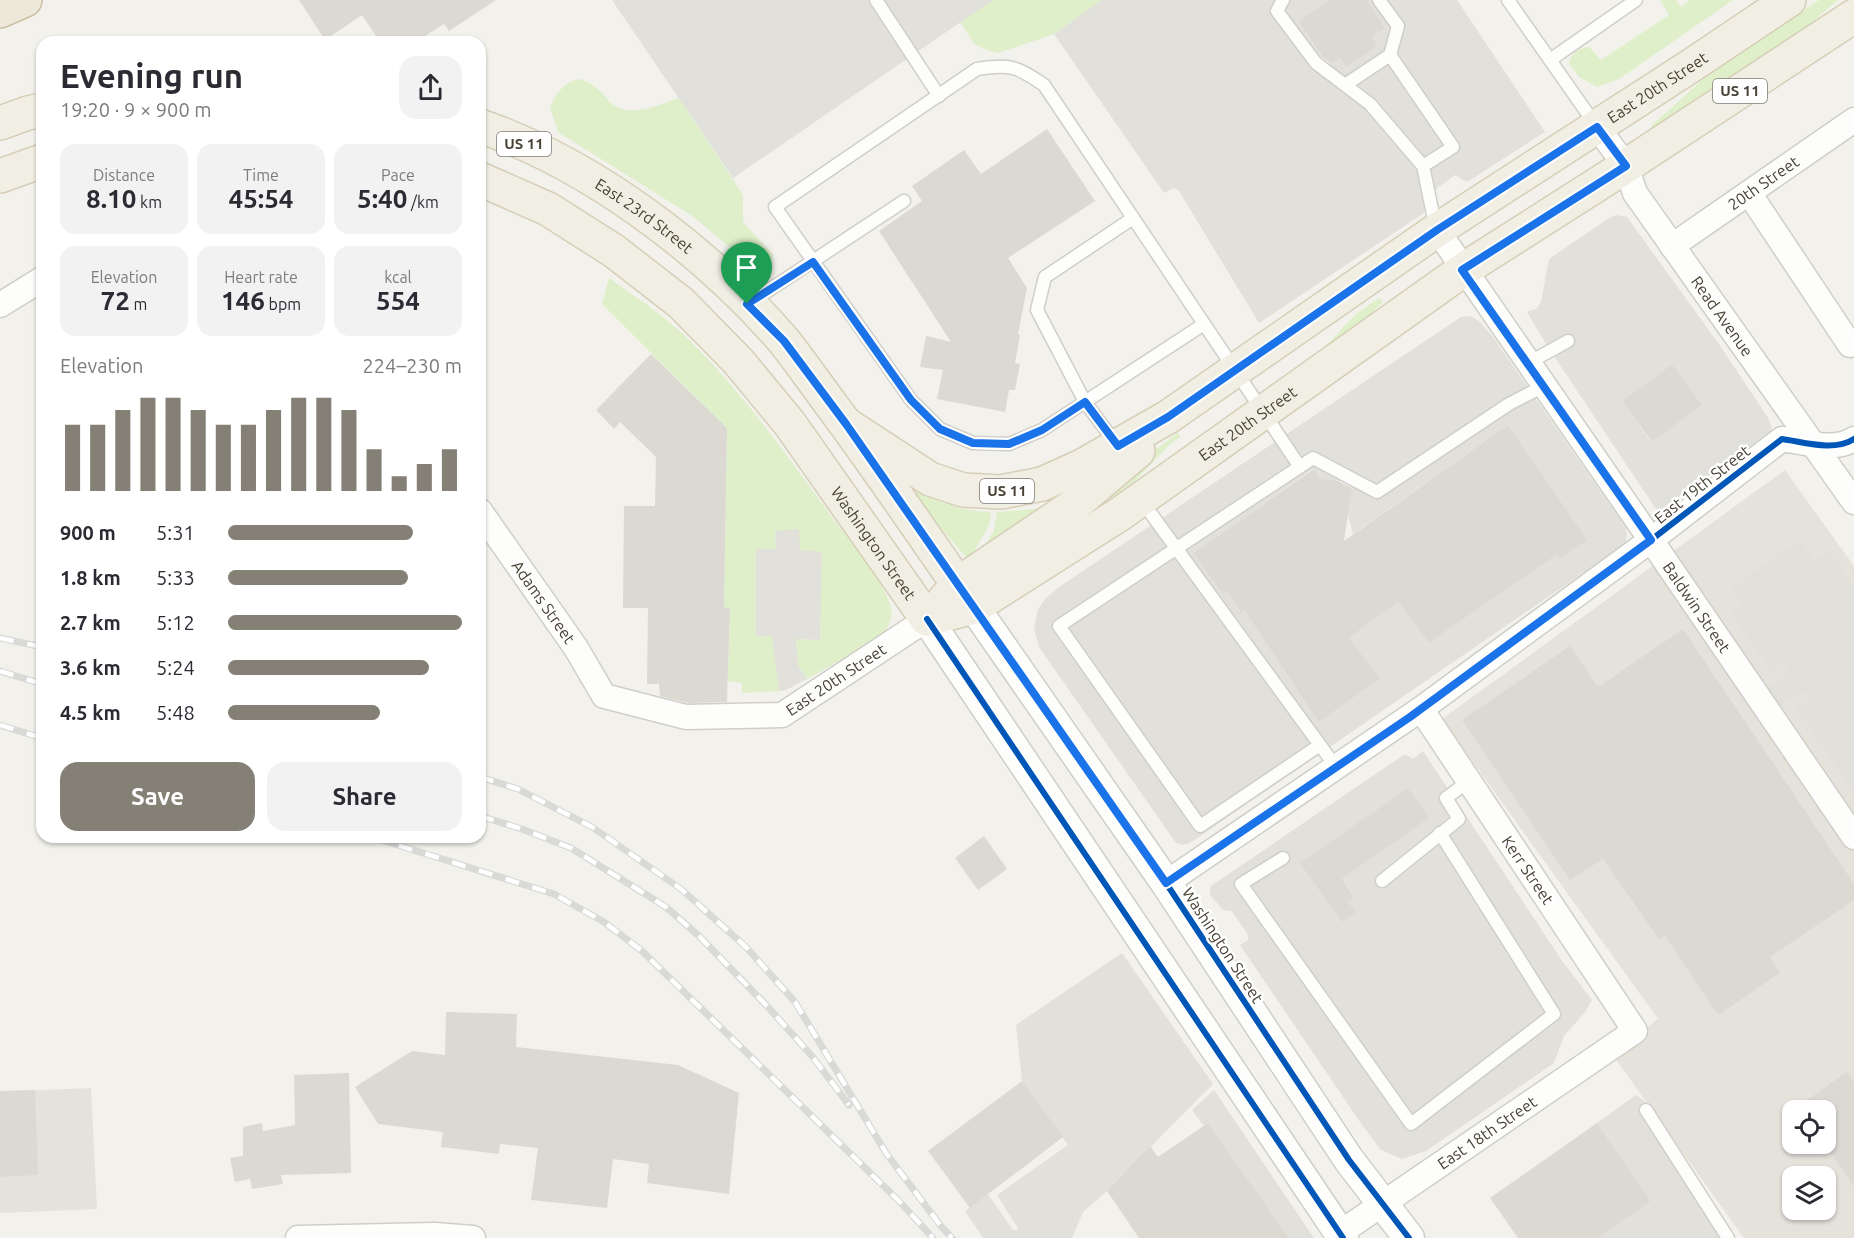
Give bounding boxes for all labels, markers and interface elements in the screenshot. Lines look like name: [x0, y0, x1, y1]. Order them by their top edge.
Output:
street label: East 20th Street: [1604, 48, 1712, 126]
button: share: [399, 56, 462, 119]
text: Evening run: [60, 57, 243, 94]
road number: US 11: [1713, 79, 1767, 103]
text: 19:20 · 9 × 900 m: [60, 98, 212, 121]
road number: US 11: [497, 132, 551, 156]
street label: 20th Street: [1724, 152, 1803, 214]
text: Distance: [93, 166, 155, 184]
text: Time: [243, 166, 279, 184]
text: Pace: [381, 166, 415, 184]
street label: East 23rd Street: [592, 175, 697, 257]
text: 8.10: [86, 184, 136, 213]
text: 45:54: [228, 184, 294, 213]
text: 5:40: [357, 184, 407, 213]
text: km: [136, 193, 162, 211]
text: /km: [407, 193, 439, 211]
pin: [721, 242, 772, 304]
icon: arrive: [730, 251, 763, 284]
text: Elevation: [91, 268, 157, 286]
text: Heart rate: [224, 268, 298, 286]
text: kcal: [384, 268, 412, 286]
street label: Read Avenue: [1688, 273, 1757, 360]
text: 72: [101, 286, 130, 315]
text: 146: [221, 286, 265, 315]
text: 554: [376, 286, 420, 315]
text: m: [130, 295, 147, 313]
text: bpm: [265, 295, 301, 313]
text: Elevation: [60, 354, 143, 377]
text: 224–230 m: [363, 354, 462, 377]
street label: East 20th Street: [1195, 382, 1300, 464]
street label: East 19th Street: [1651, 441, 1754, 527]
road number: US 11: [980, 479, 1034, 503]
street label: Washington Street: [828, 483, 920, 604]
text: 900 m: [60, 521, 116, 544]
text: 5:31: [156, 521, 195, 544]
street label: Adams Street: [508, 557, 579, 647]
street label: Baldwin Street: [1660, 558, 1735, 656]
text: 1.8 km: [60, 566, 121, 589]
text: 5:33: [156, 566, 195, 589]
text: 2.7 km: [60, 611, 121, 634]
text: 5:12: [156, 611, 195, 634]
street label: East 20th Street: [782, 639, 890, 719]
text: 3.6 km: [60, 656, 121, 679]
text: 5:24: [156, 656, 195, 679]
text: 4.5 km: [60, 701, 121, 724]
text: 5:48: [156, 701, 195, 724]
button: Save: [60, 762, 255, 831]
button: Share: [267, 762, 462, 831]
street label: Kerr Street: [1498, 832, 1558, 908]
street label: Washington Street: [1179, 884, 1267, 1007]
street label: East 18th Street: [1434, 1092, 1540, 1173]
map controls: [1782, 1100, 1836, 1220]
button: locate: [1782, 1100, 1836, 1154]
button: layers: [1782, 1166, 1836, 1220]

